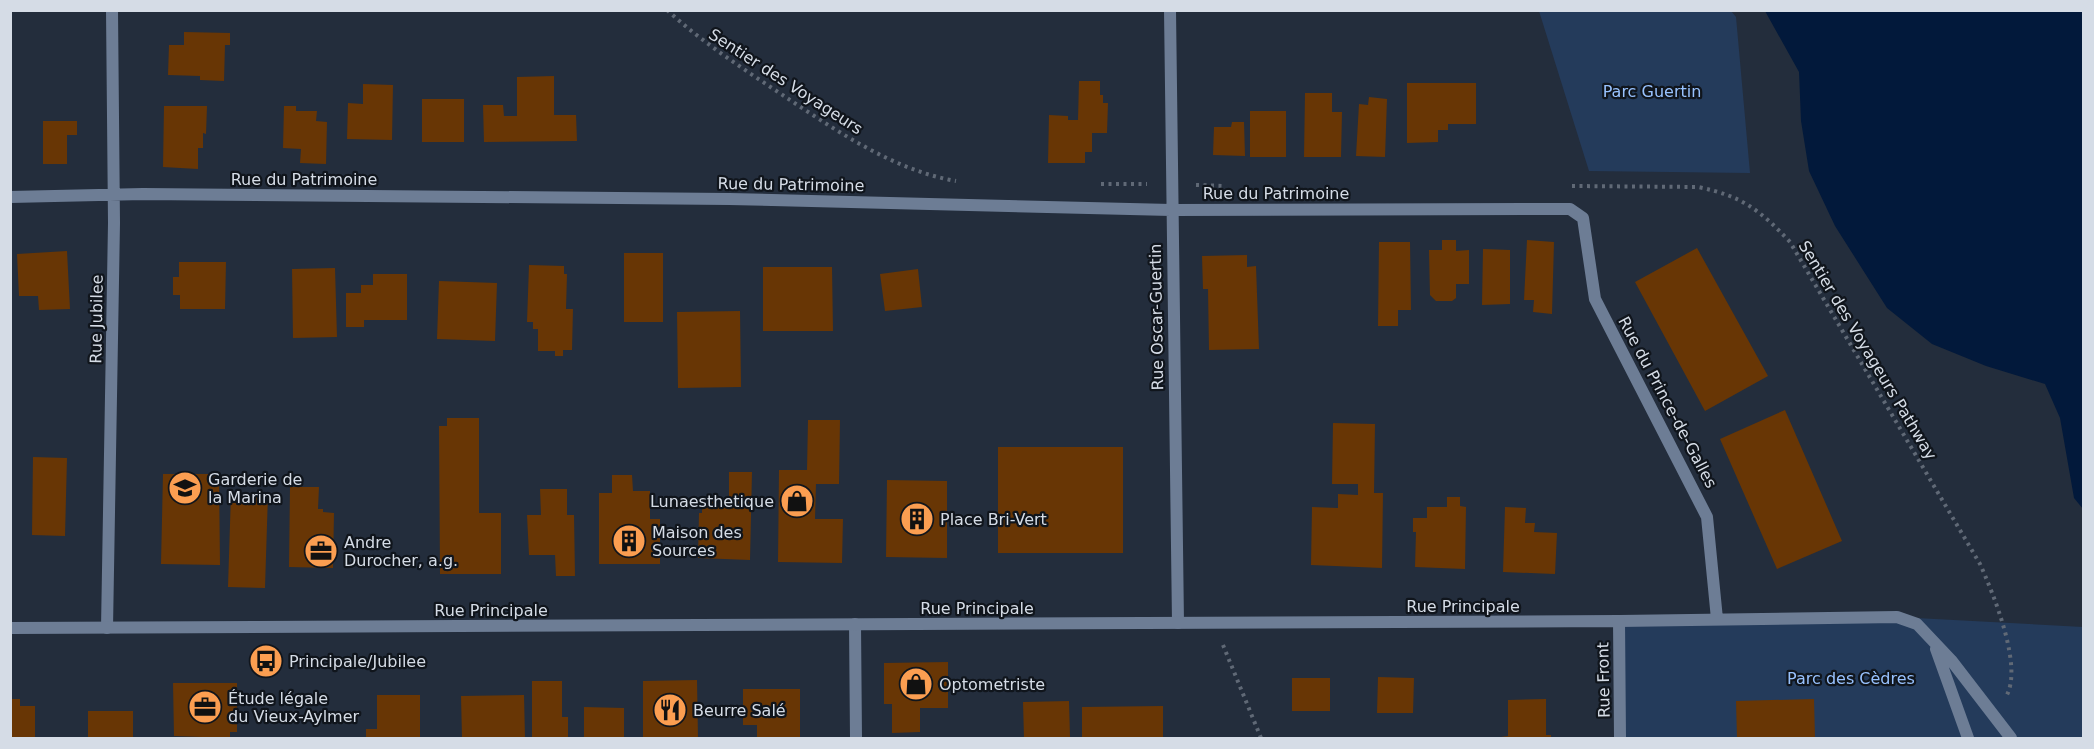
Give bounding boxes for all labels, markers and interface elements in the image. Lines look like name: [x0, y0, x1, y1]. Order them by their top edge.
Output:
street label: Sentier des Voyageurs: [705, 25, 866, 138]
park label: Parc Guertin: [1603, 82, 1701, 101]
street label: Rue du Patrimoine: [231, 170, 377, 189]
street label: Rue du Patrimoine: [717, 174, 864, 195]
street label: Rue du Patrimoine: [1203, 184, 1349, 203]
street label: Sentier des Voyageurs Pathway: [1794, 237, 1941, 463]
street label: Rue Oscar-Guertin: [1146, 243, 1167, 391]
street label: Rue Jubilee: [86, 274, 107, 364]
street label: Rue du Prince-de-Galles: [1614, 313, 1721, 491]
school or university icon: Garderie de la Marina: [167, 470, 203, 506]
place label: Garderie de la Marina: [208, 470, 302, 507]
shop icon: Lunaesthetique: [779, 483, 815, 519]
place label: Lunaesthetique: [650, 492, 774, 511]
building icon: Place Bri-Vert: [899, 501, 935, 537]
place label: Place Bri-Vert: [940, 510, 1047, 529]
building icon: Maison des Sources: [611, 523, 647, 559]
place label: Maison des Sources: [652, 523, 742, 560]
office icon: Andre Durocher, a.g.: [303, 533, 339, 569]
place label: Andre Durocher, a.g.: [344, 533, 458, 570]
street label: Rue Principale: [1406, 597, 1520, 616]
street label: Rue Principale: [920, 599, 1034, 618]
street label: Rue Principale: [434, 601, 548, 620]
street label: Rue Front: [1593, 642, 1614, 718]
bus stop icon: Principale/Jubilee: [248, 643, 284, 679]
place label: Principale/Jubilee: [289, 652, 426, 671]
shop icon: Optometriste: [898, 666, 934, 702]
park label: Parc des Cèdres: [1787, 669, 1915, 688]
place label: Optometriste: [939, 675, 1045, 694]
office icon: Étude légale du Vieux-Aylmer: [187, 689, 223, 725]
place label: Étude légale du Vieux-Aylmer: [228, 689, 360, 726]
restaurant icon: Beurre Salé: [652, 692, 688, 728]
place label: Beurre Salé: [693, 701, 786, 720]

